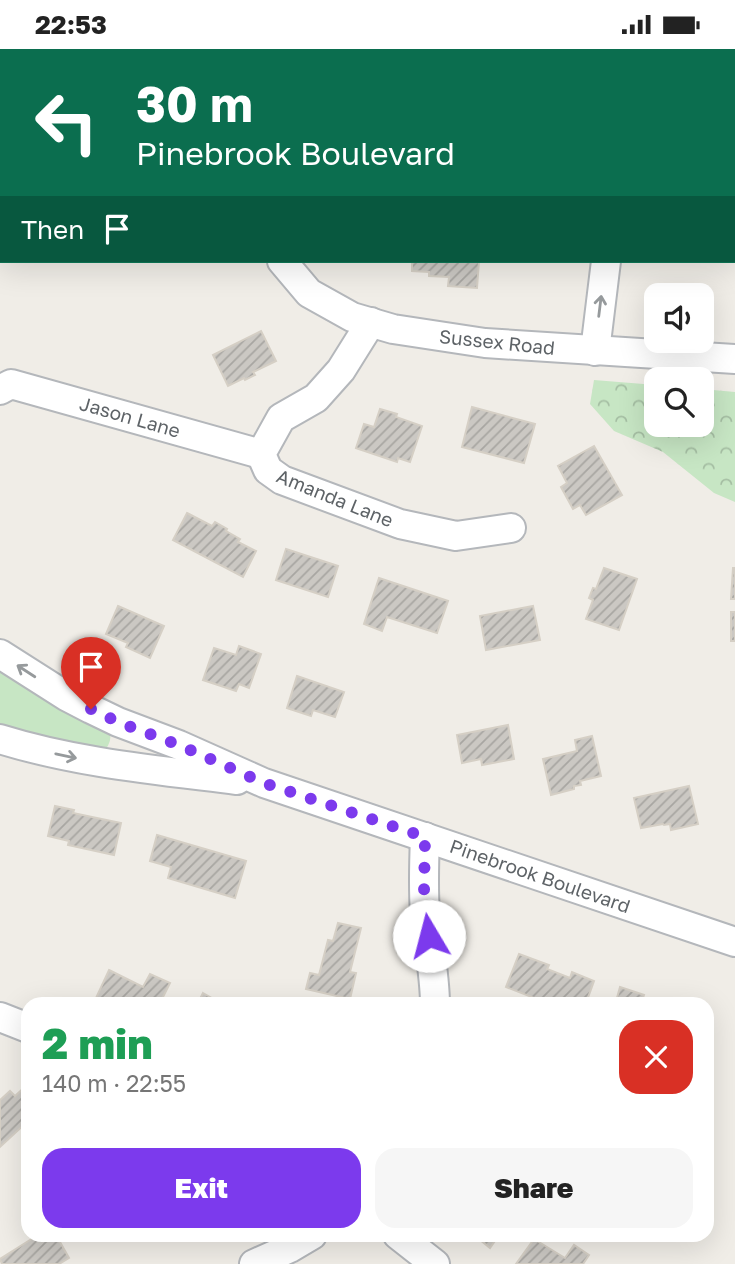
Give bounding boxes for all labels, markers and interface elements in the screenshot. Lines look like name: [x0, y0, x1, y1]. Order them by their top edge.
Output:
text: 22:53: [35, 9, 107, 40]
text: 30 m: [136, 74, 253, 133]
icon: left: [21, 77, 112, 168]
text: Pinebrook Boulevard: [136, 134, 455, 172]
icon: arrive: [98, 210, 136, 248]
text: Then: [21, 214, 84, 245]
map controls: [644, 283, 714, 437]
button: sound: [644, 283, 714, 353]
one-way arrow: [594, 295, 607, 318]
street label: Sussex Road: [438, 324, 556, 359]
button: search: [644, 367, 714, 437]
street label: Jason Lane: [77, 391, 183, 442]
street label: Amanda Lane: [274, 464, 397, 531]
pin: [61, 637, 121, 709]
icon: arrive: [72, 648, 110, 686]
one-way arrow: [17, 664, 36, 679]
one-way arrow: [54, 750, 77, 764]
street label: Pinebrook Boulevard: [447, 834, 633, 917]
position arrow: [392, 899, 466, 973]
text: 2 min: [42, 1018, 153, 1068]
button: close: [619, 1020, 693, 1094]
text: 140 m · 22:55: [42, 1069, 186, 1097]
button: Exit: [42, 1148, 361, 1228]
button: Share: [375, 1148, 693, 1228]

